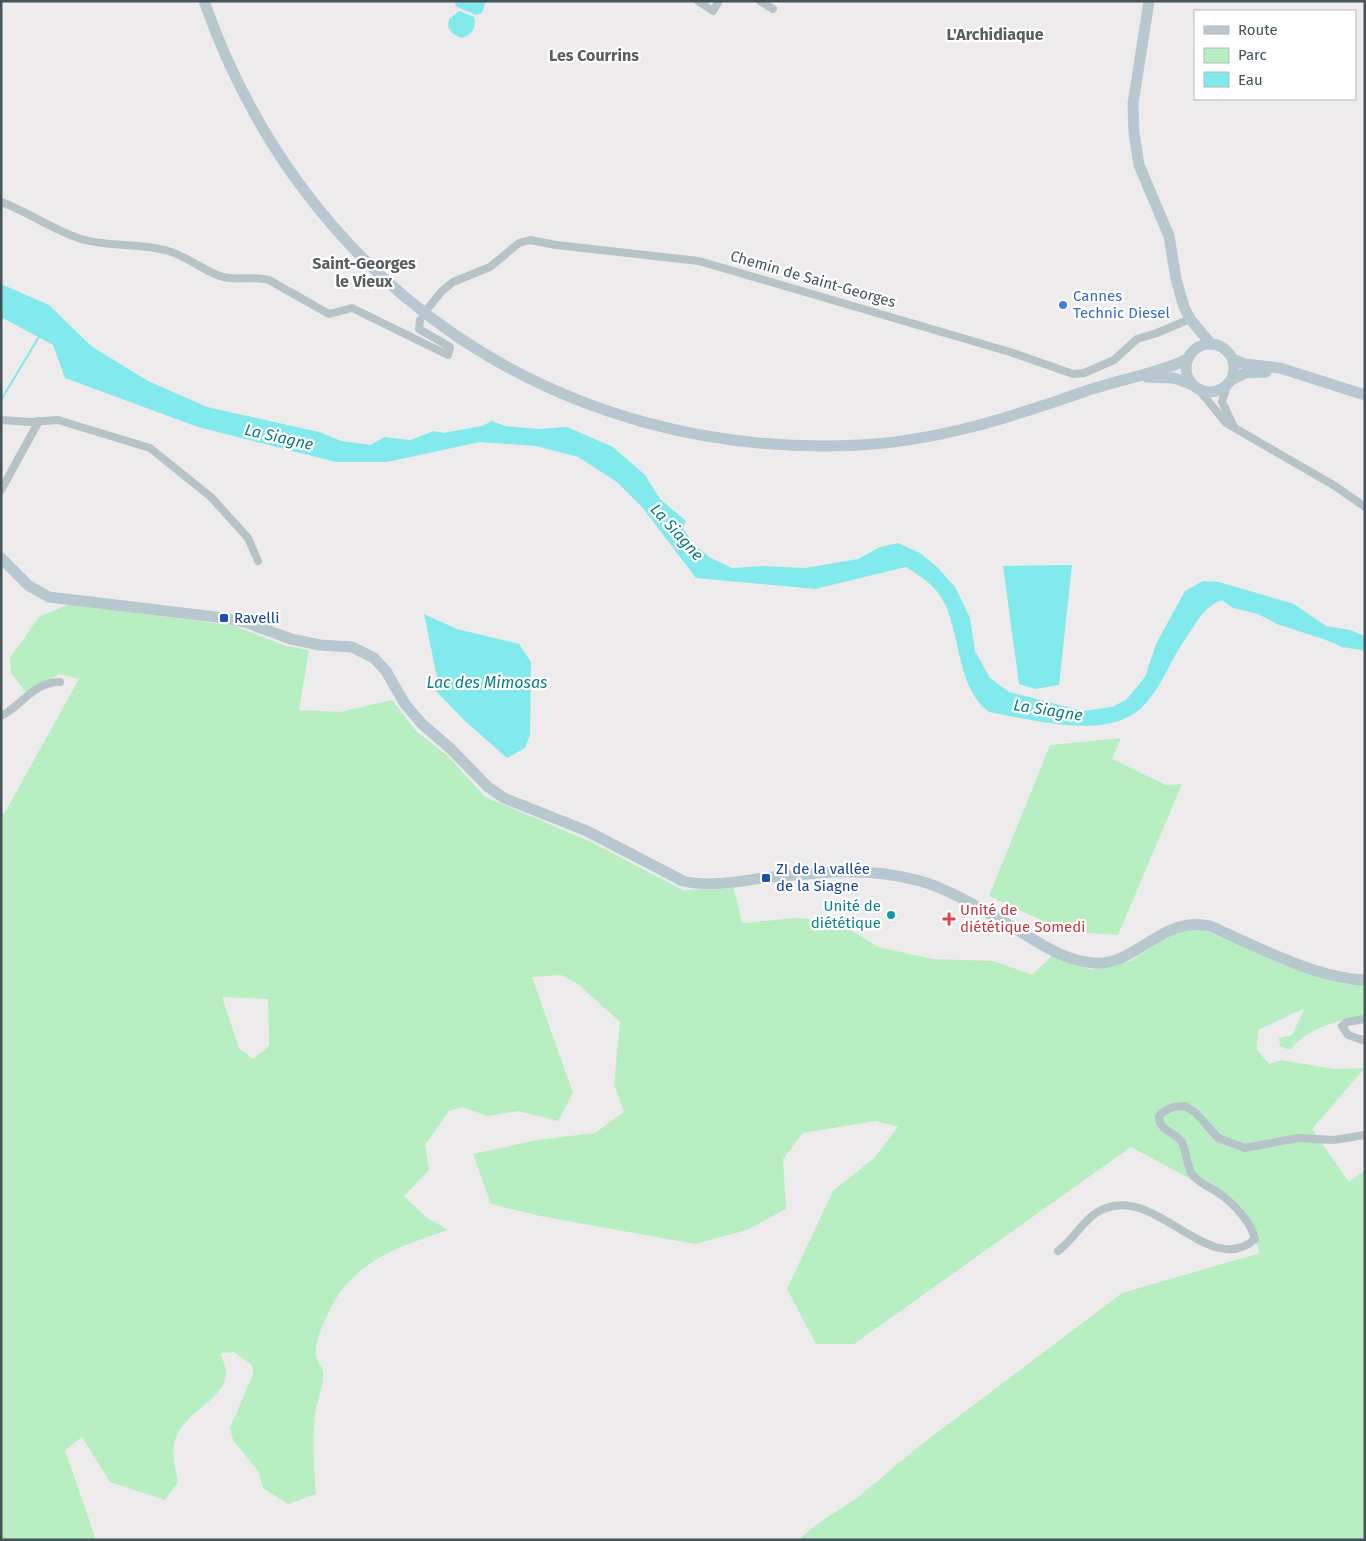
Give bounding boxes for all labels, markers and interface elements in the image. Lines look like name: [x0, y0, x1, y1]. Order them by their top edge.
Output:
legend: [1194, 10, 1356, 100]
text: Route: [1238, 21, 1278, 39]
district label: L'Archidiaque: [946, 25, 1044, 44]
district label: Les Courrins: [549, 46, 639, 65]
text: Parc: [1238, 46, 1267, 64]
text: Eau: [1238, 71, 1263, 89]
street label: Chemin de Saint-Georges: [728, 247, 898, 311]
district label: Saint-Georges le Vieux: [312, 254, 416, 291]
place label: Cannes Technic Diesel: [1073, 287, 1170, 322]
marker: Cannes Technic Diesel: [1057, 299, 1069, 311]
water label: La Siagne: [243, 420, 315, 454]
water label: La Siagne: [647, 500, 707, 564]
place label: Ravelli: [234, 609, 279, 627]
marker: Ravelli: [218, 612, 230, 624]
water label: Lac des Mimosas: [427, 673, 547, 692]
water label: La Siagne: [1012, 695, 1084, 725]
place label: ZI de la vallée de la Siagne: [776, 860, 870, 895]
marker: ZI de la vallée de la Siagne: [760, 872, 772, 884]
place label: Unité de diététique: [811, 897, 881, 932]
place label: Unité de diététique Somedi: [960, 901, 1085, 936]
marker: Unité de diététique: [885, 909, 897, 921]
marker: Unité de diététique Somedi: [942, 912, 956, 926]

